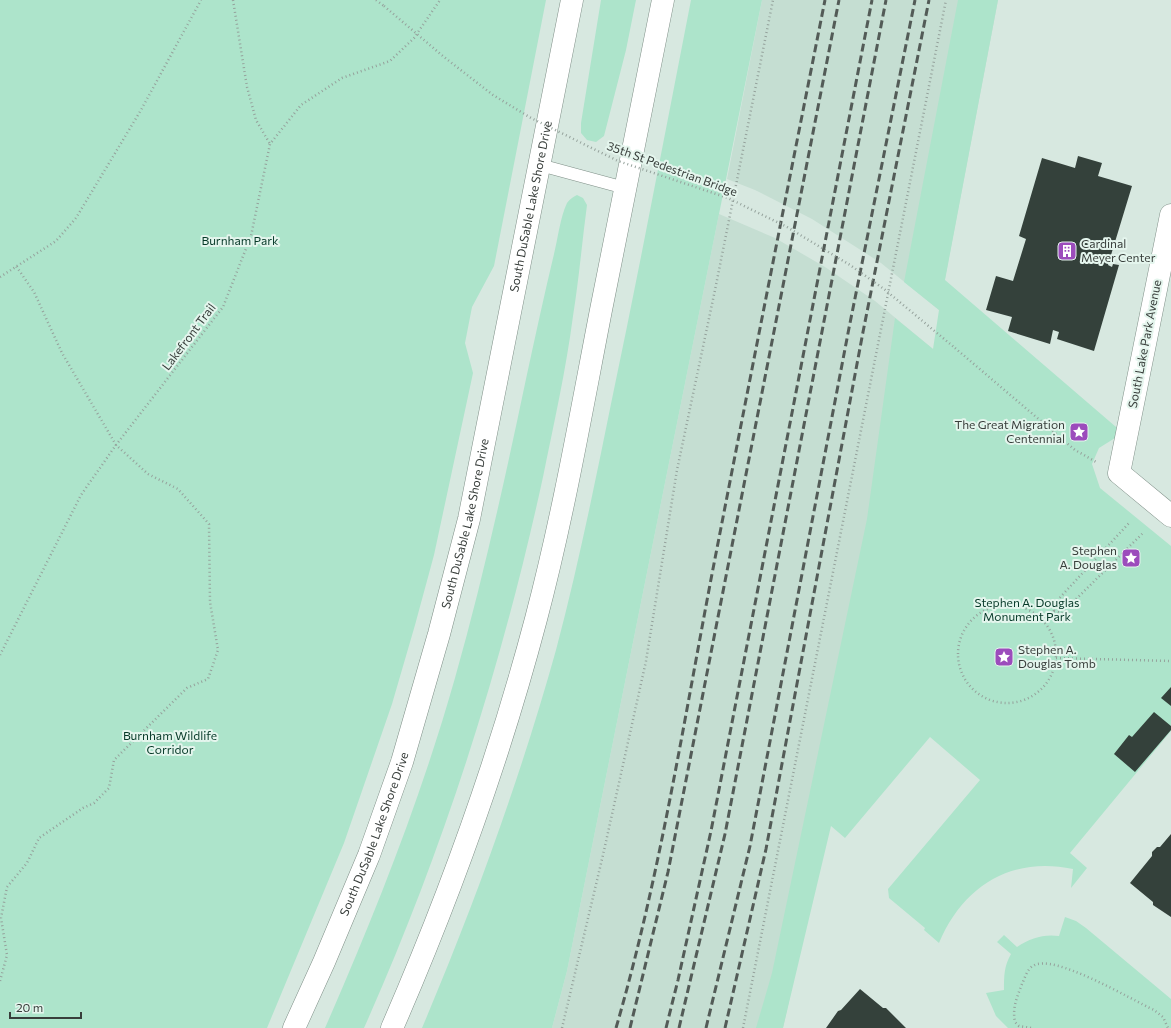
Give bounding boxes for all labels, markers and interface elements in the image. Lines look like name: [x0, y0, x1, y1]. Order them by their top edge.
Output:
street label: South DuSable Lake Shore Drive: [506, 119, 554, 293]
street label: 35th St Pedestrian Bridge: [605, 138, 739, 198]
park label: Burnham Park: [201, 233, 279, 247]
place label: Cardinal Meyer Center: [1081, 236, 1156, 264]
building icon: Cardinal Meyer Center: [1056, 240, 1078, 262]
street label: South Lake Park Avenue: [1125, 278, 1163, 409]
street label: Lakefront Trail: [159, 300, 218, 373]
place label: The Great Migration Centennial: [955, 417, 1065, 445]
place icon: The Great Migration Centennial: [1068, 421, 1090, 443]
street label: South DuSable Lake Shore Drive: [438, 437, 491, 610]
place label: Stephen A. Douglas: [1060, 543, 1117, 571]
place icon: Stephen A. Douglas: [1120, 547, 1142, 569]
park label: Stephen A. Douglas Monument Park: [975, 595, 1079, 623]
place label: Stephen A. Douglas Tomb: [1018, 642, 1096, 670]
place icon: Stephen A. Douglas Tomb: [993, 646, 1015, 668]
park label: Burnham Wildlife Corridor: [123, 728, 217, 756]
street label: South DuSable Lake Shore Drive: [336, 750, 410, 918]
scale bar: [10, 994, 81, 1020]
text: 20 m: [16, 1000, 43, 1014]

